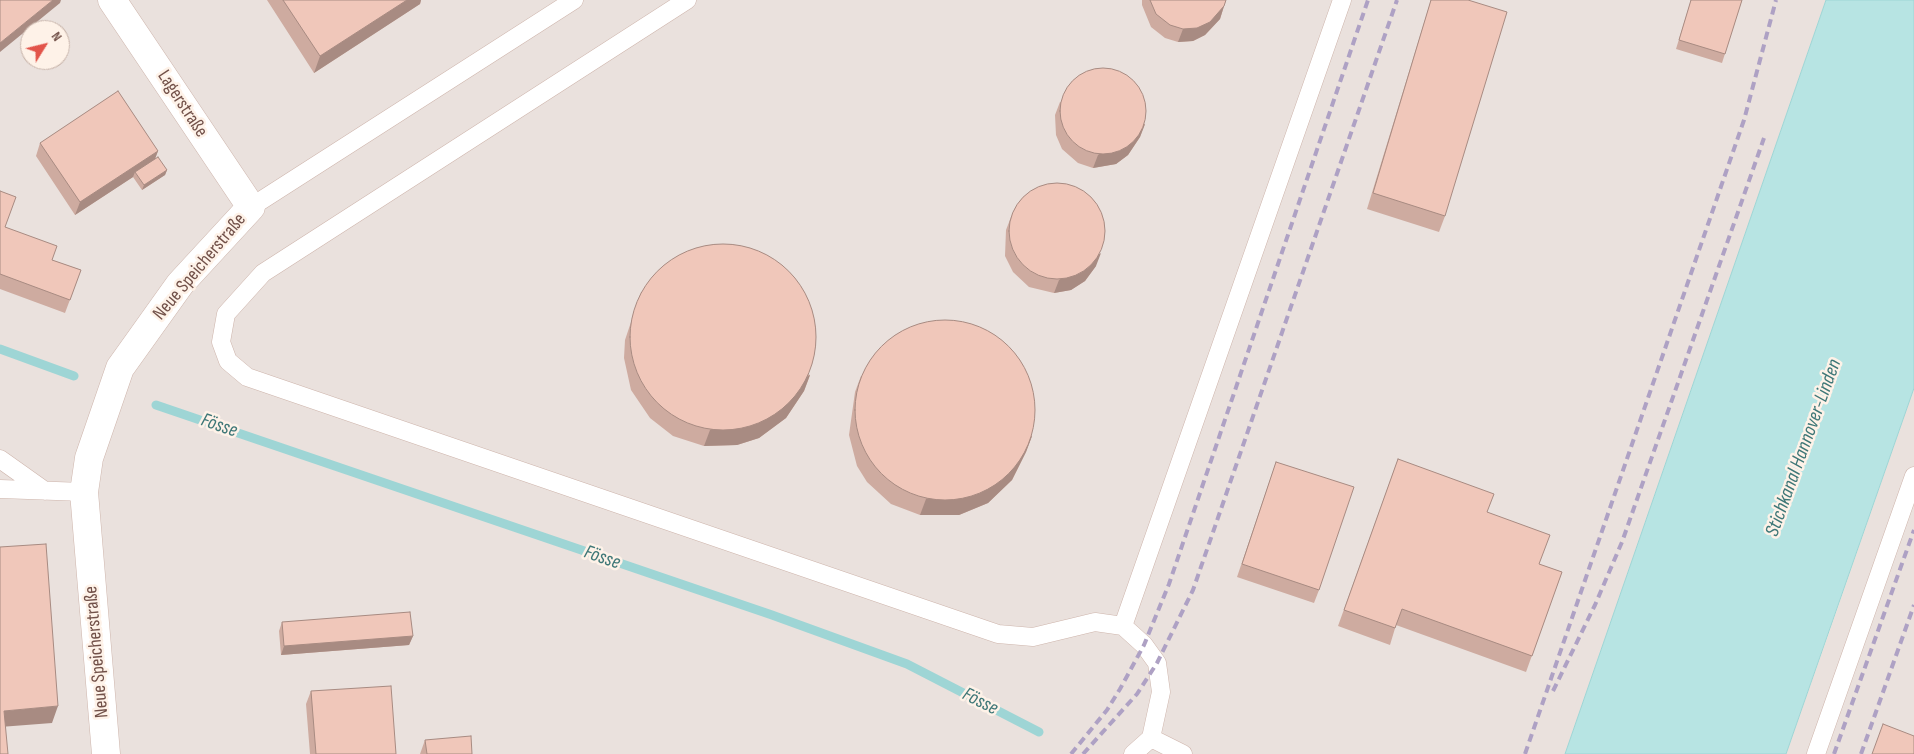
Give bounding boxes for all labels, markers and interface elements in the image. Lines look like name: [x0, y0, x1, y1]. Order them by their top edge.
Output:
north arrow: [20, 20, 70, 70]
text: N: [48, 28, 66, 44]
street label: Lagerstraße: [152, 66, 212, 142]
street label: Neue Speicherstraße: [149, 209, 251, 325]
water label: Stichkanal Hannover-Linden: [1761, 356, 1847, 540]
water label: Fösse: [198, 409, 240, 443]
water label: Fösse: [581, 541, 623, 575]
street label: Neue Speicherstraße: [80, 585, 114, 719]
water label: Fösse: [958, 683, 1002, 721]

